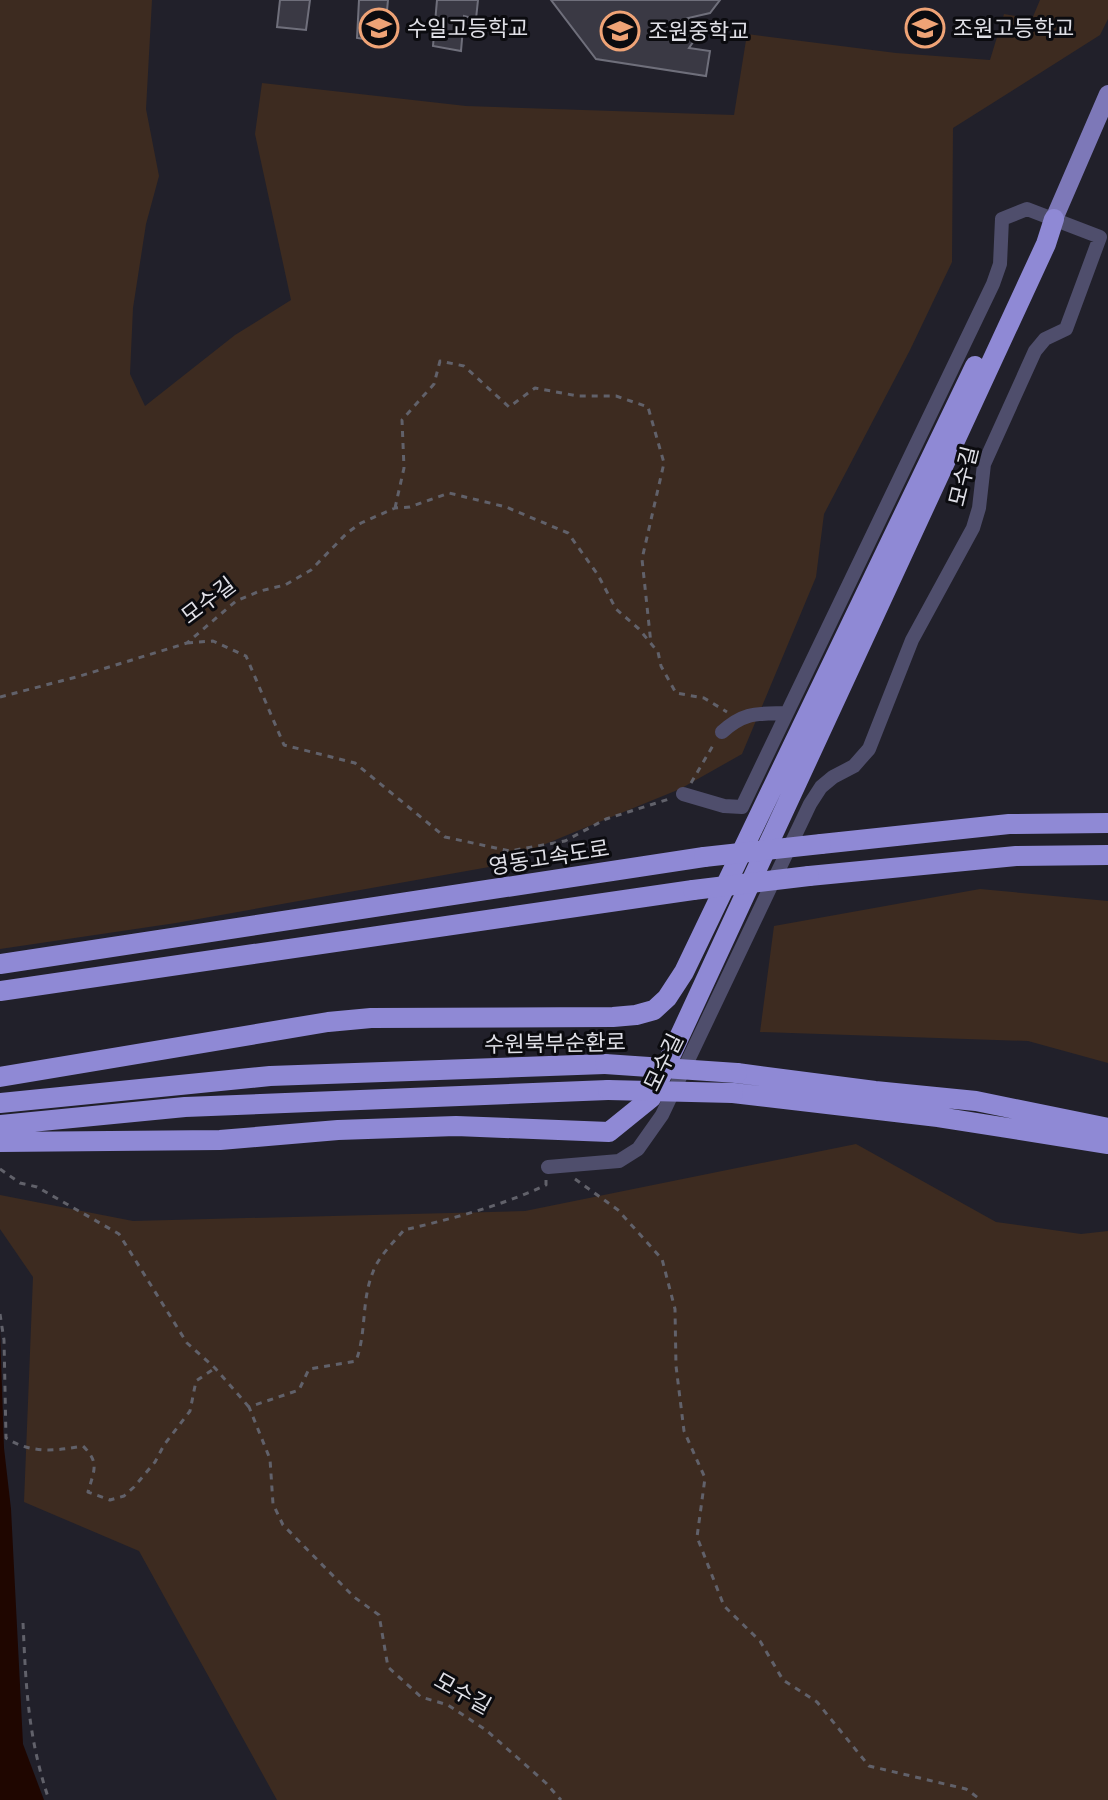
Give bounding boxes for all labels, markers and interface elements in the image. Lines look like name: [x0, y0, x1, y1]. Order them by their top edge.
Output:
school or university icon: 수일고등학교: [358, 7, 400, 49]
school or university icon: 조원고등학교: [904, 7, 946, 49]
school or university icon: 조원중학교: [599, 10, 641, 52]
place label: 수일고등학교: [407, 12, 528, 42]
place label: 조원고등학교: [953, 12, 1074, 42]
place label: 조원중학교: [648, 15, 749, 45]
street label: 모수길: [940, 443, 984, 509]
street label: 모수길: [174, 569, 241, 629]
street label: 영동고속도로: [487, 832, 611, 880]
street label: 수원북부순환로: [484, 1026, 626, 1058]
street label: 모수길: [635, 1028, 689, 1095]
street label: 모수길: [430, 1664, 497, 1720]

